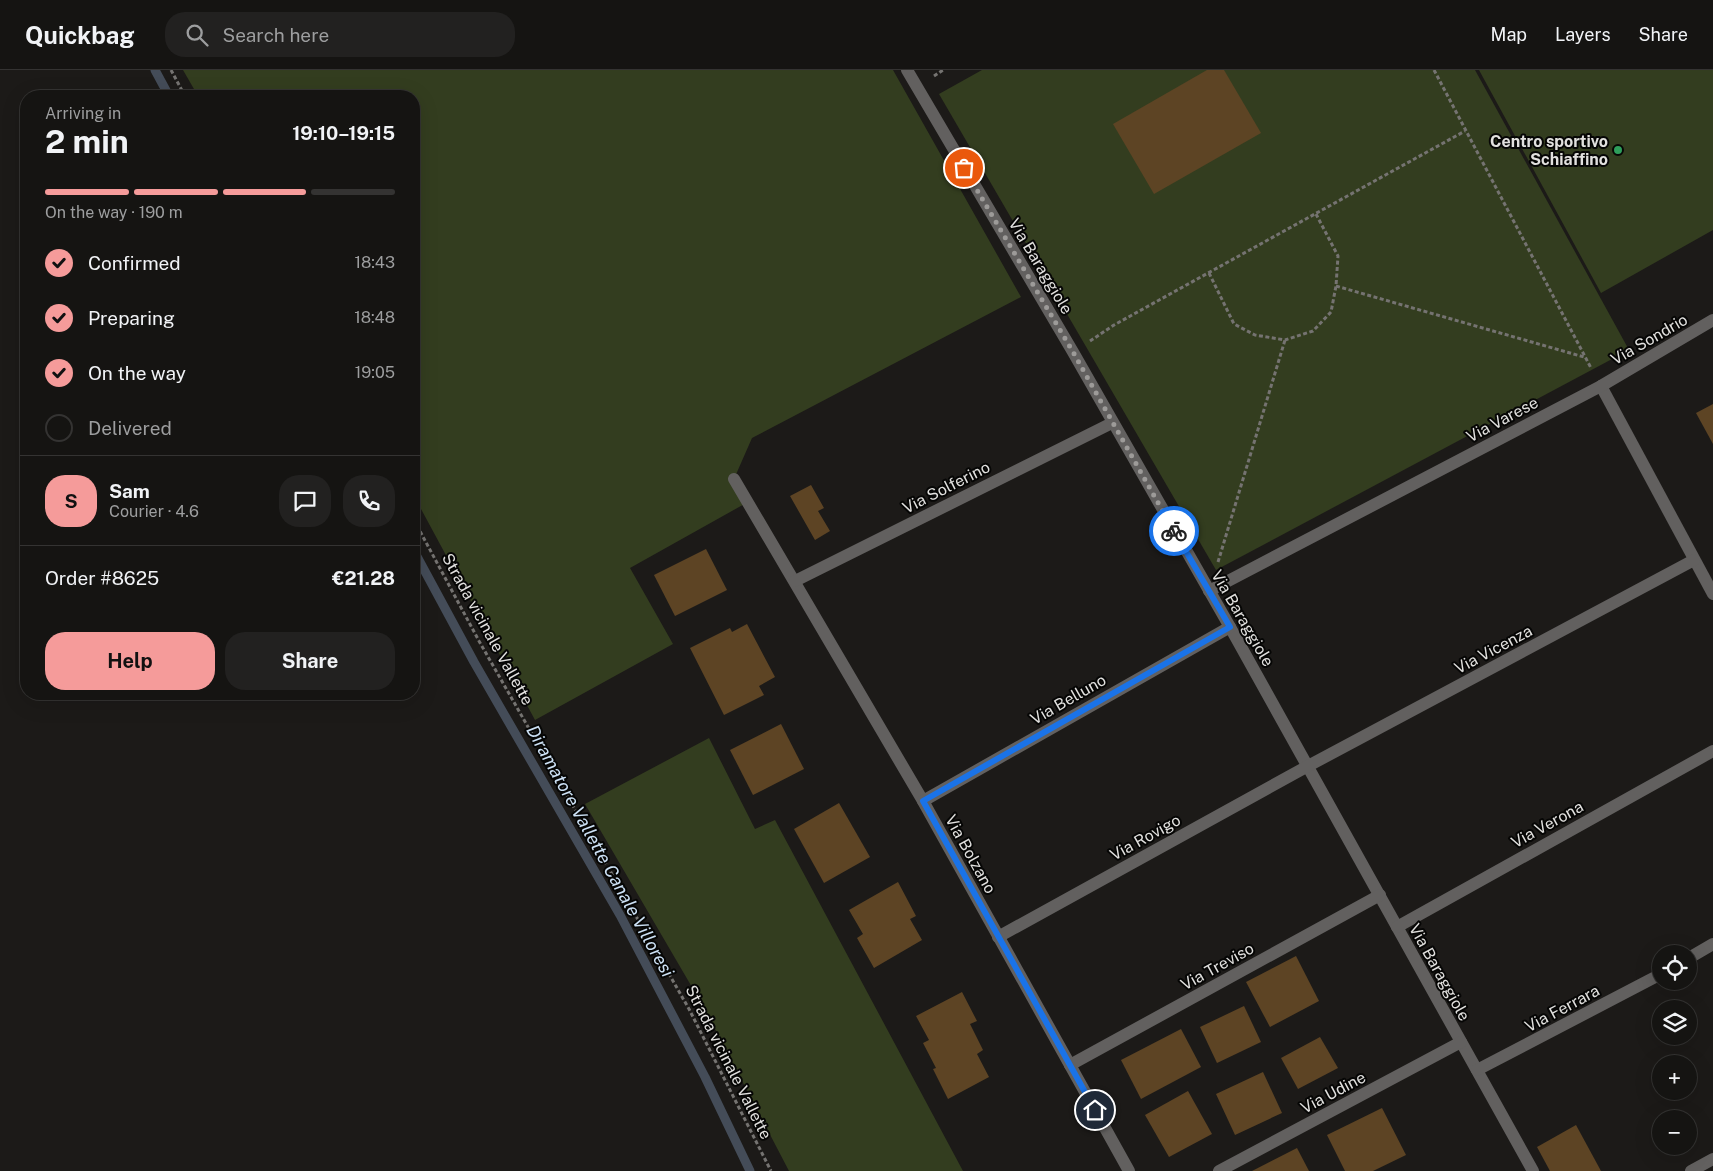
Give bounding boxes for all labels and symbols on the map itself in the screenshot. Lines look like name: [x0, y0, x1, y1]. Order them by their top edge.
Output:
place label: Centro sportivo Schiaffino: [1490, 132, 1608, 169]
marker: Centro sportivo Schiaffino: [1612, 144, 1624, 156]
pin: [943, 147, 985, 189]
street label: Via Baraggiole: [1005, 215, 1077, 317]
street label: Via Sondrio: [1608, 310, 1691, 369]
street label: Via Varese: [1463, 393, 1541, 446]
street label: Via Solferino: [899, 457, 993, 518]
courier: [1149, 506, 1199, 556]
street label: Strada vicinale Vallette: [438, 550, 537, 708]
street label: Via Baraggiole: [1207, 567, 1278, 670]
street label: Via Vicenza: [1451, 621, 1535, 678]
street label: Via Belluno: [1027, 670, 1109, 729]
water label: Diramatore Vallette Canale Villoresi: [522, 721, 679, 981]
street label: Via Verona: [1508, 797, 1587, 852]
street label: Via Rovigo: [1107, 810, 1184, 865]
street label: Via Bolzano: [941, 812, 1000, 897]
street label: Via Baraggiole: [1405, 920, 1474, 1024]
street label: Via Treviso: [1177, 939, 1257, 994]
street label: Via Ferrara: [1522, 981, 1603, 1036]
street label: Strada vicinale Vallette: [681, 982, 776, 1142]
street label: Via Udine: [1298, 1067, 1369, 1117]
pin: [1074, 1089, 1116, 1131]

